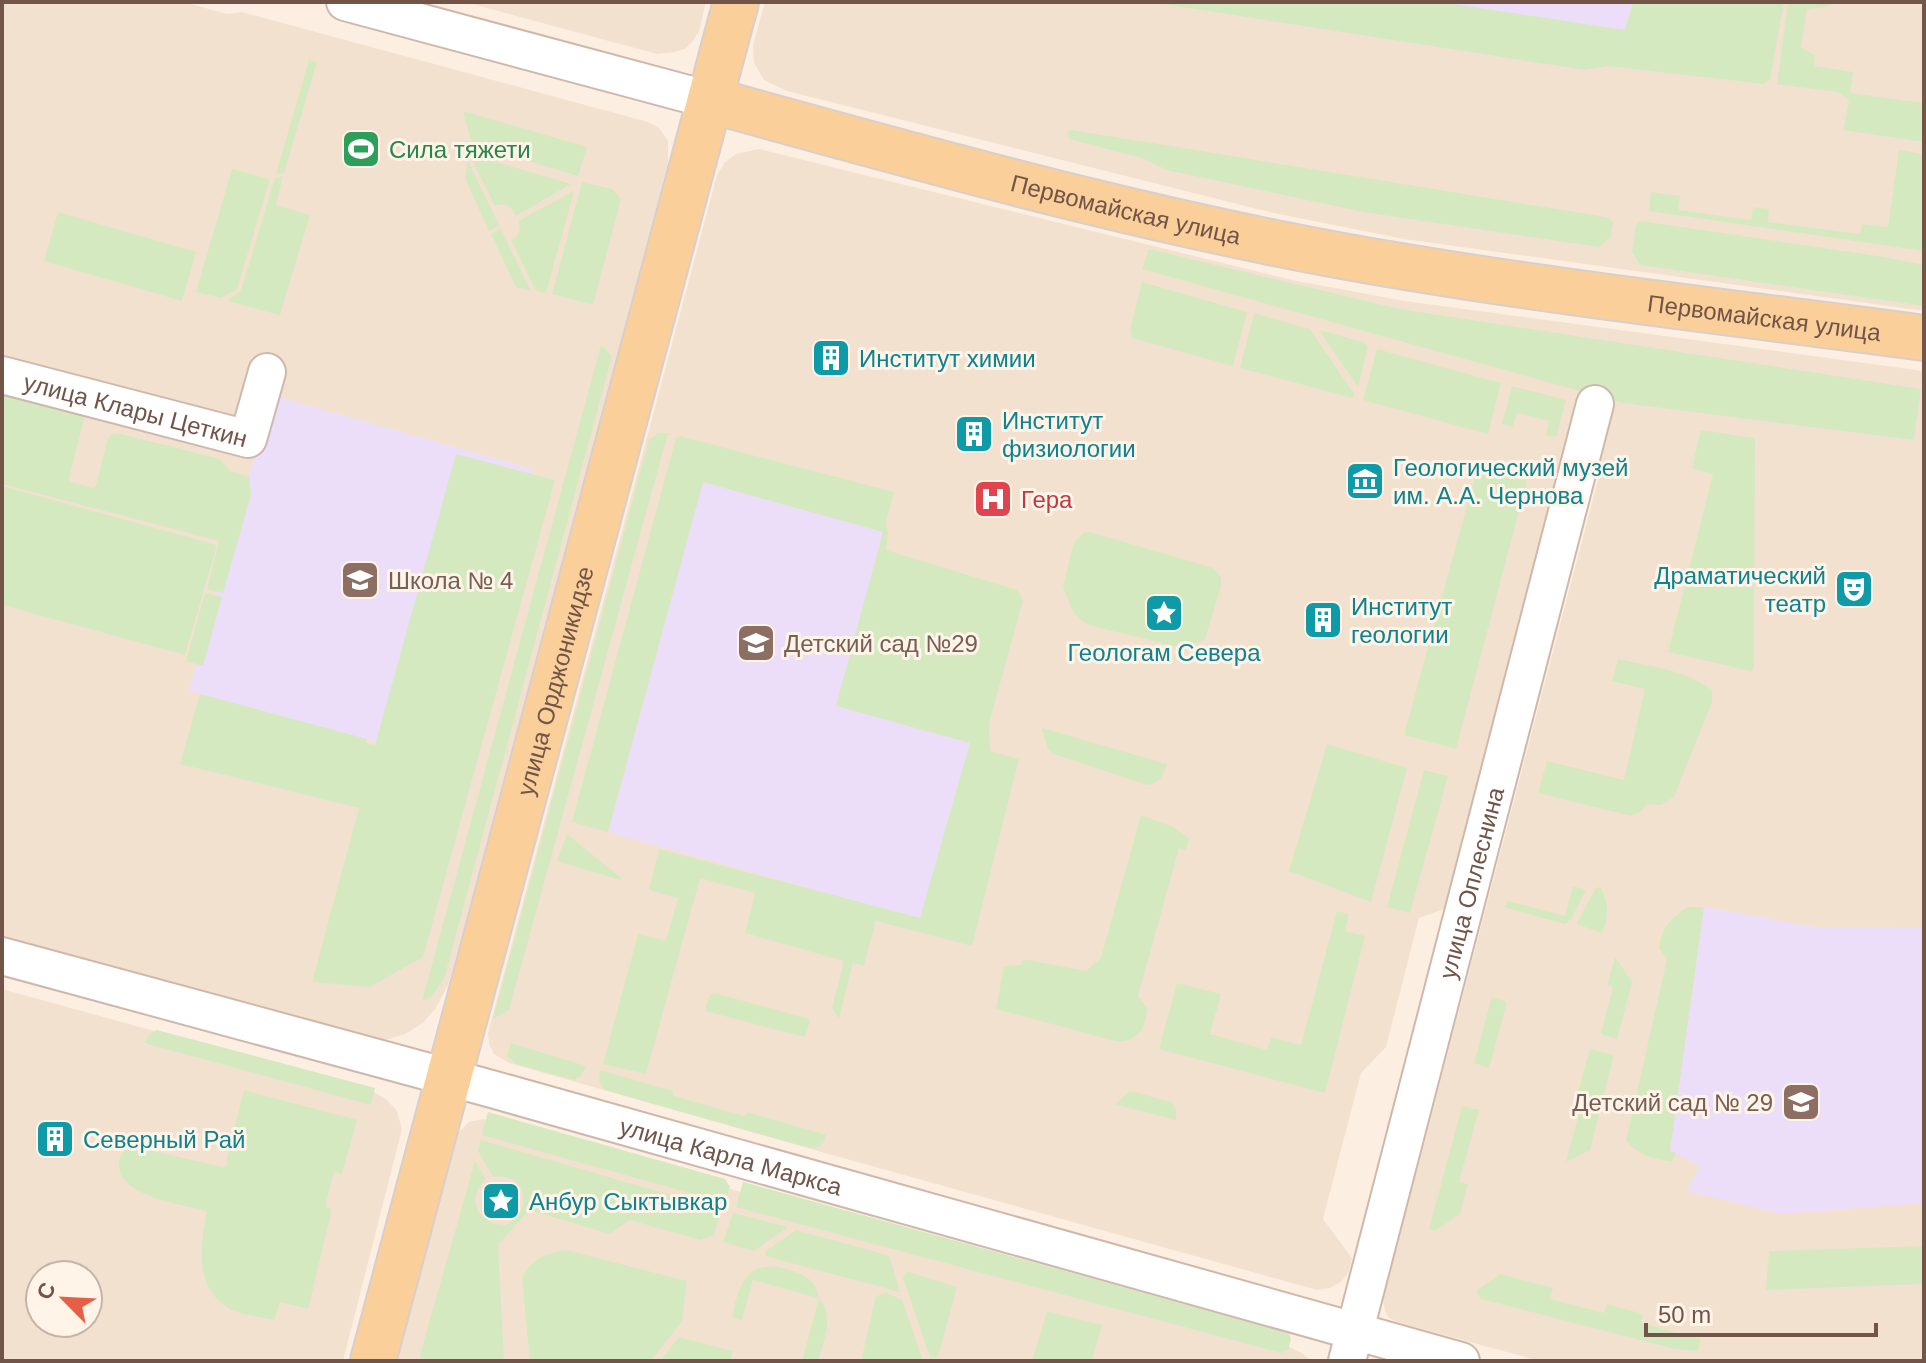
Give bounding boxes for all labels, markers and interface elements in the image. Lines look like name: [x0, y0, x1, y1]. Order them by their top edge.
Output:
sports icon: Сила тяжети: [340, 128, 382, 170]
place label: Сила тяжети: [389, 136, 531, 163]
street label: Первомайская улица: [1008, 169, 1244, 249]
street label: Первомайская улица: [1646, 289, 1883, 346]
building icon: Институт химии: [810, 337, 852, 379]
place label: Институт химии: [859, 345, 1036, 372]
street label: улица Клары Цеткин: [21, 368, 250, 452]
place label: Институт физиологии: [1002, 407, 1136, 462]
building icon: Институт физиологии: [953, 413, 995, 455]
place label: Геологический музей им. А.А. Чернова: [1393, 454, 1628, 509]
museum icon: Геологический музей им. А.А. Чернова: [1344, 460, 1386, 502]
hospital icon: Гера: [972, 478, 1014, 520]
place label: Гера: [1021, 486, 1073, 513]
school or university icon: Школа № 4: [339, 559, 381, 601]
place label: Драматический театр: [1654, 562, 1826, 617]
street label: улица Орджоникидзе: [511, 563, 598, 798]
place label: Школа № 4: [388, 567, 513, 594]
theatre icon: Драматический театр: [1833, 568, 1875, 610]
place icon: Геологам Севера: [1143, 592, 1185, 634]
place label: Институт геологии: [1351, 593, 1452, 648]
building icon: Институт геологии: [1302, 599, 1344, 641]
school or university icon: Детский сад №29: [735, 622, 777, 664]
place label: Детский сад №29: [784, 630, 978, 657]
place label: Геологам Севера: [1067, 639, 1261, 666]
street label: улица Оплеснина: [1433, 783, 1509, 982]
school or university icon: Детский сад № 29: [1780, 1081, 1822, 1123]
place label: Детский сад № 29: [1572, 1089, 1773, 1116]
street label: улица Карла Маркса: [617, 1112, 846, 1200]
building icon: Северный Рай: [34, 1118, 76, 1160]
place label: Северный Рай: [83, 1126, 245, 1153]
place icon: Анбур Сыктывкар: [480, 1180, 522, 1222]
place label: Анбур Сыктывкар: [529, 1188, 727, 1215]
north arrow: [24, 1259, 104, 1339]
text: С: [32, 1279, 61, 1303]
scale bar: [1646, 1287, 1876, 1337]
text: 50 m: [1658, 1301, 1711, 1328]

